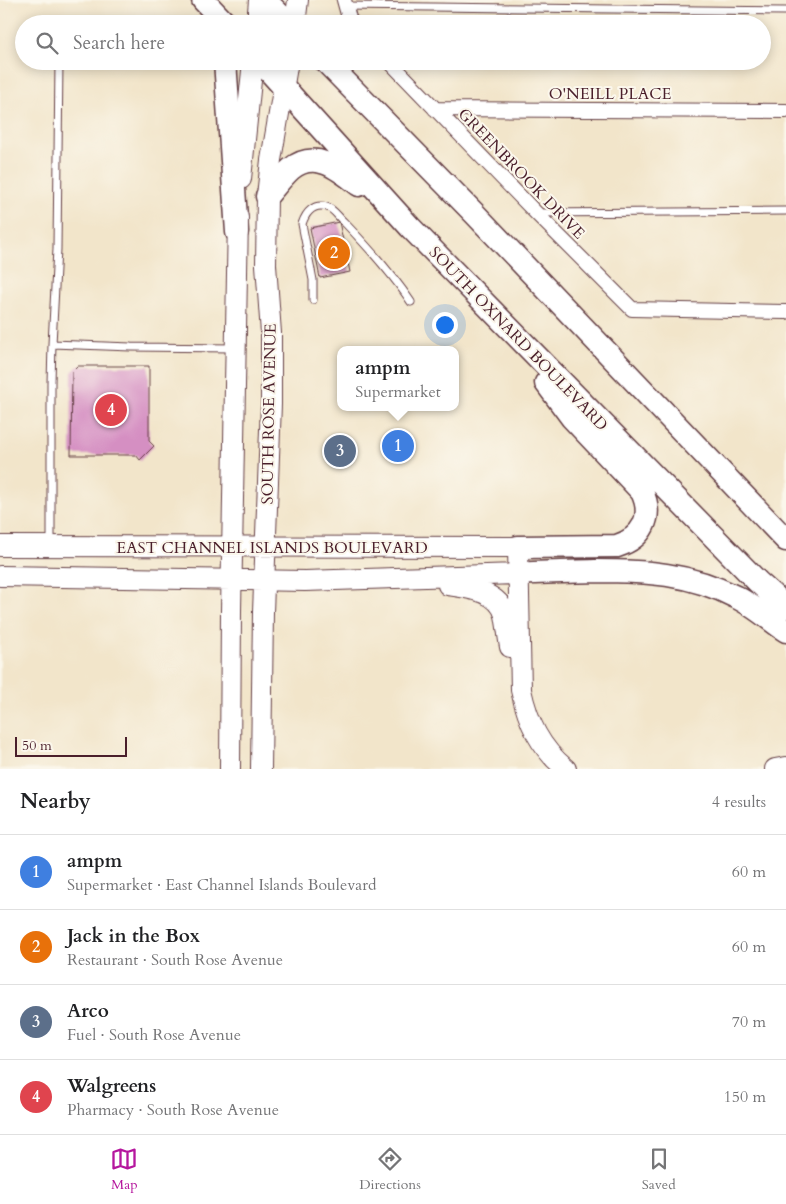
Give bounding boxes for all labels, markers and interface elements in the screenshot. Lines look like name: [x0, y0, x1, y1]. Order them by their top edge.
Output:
search box: [15, 15, 771, 70]
icon: search: [33, 29, 61, 57]
text: Search here: [73, 30, 165, 56]
street label: O'NEILL PLACE: [549, 83, 671, 105]
street label: GREENBROOK DRIVE: [453, 103, 590, 244]
pin: 2: [318, 234, 350, 272]
street label: SOUTH OXNARD BOULEVARD: [424, 242, 613, 436]
your location: [432, 312, 458, 338]
street label: SOUTH ROSE AVENUE: [256, 323, 282, 505]
popup: [337, 346, 459, 411]
text: ampm: [355, 355, 410, 381]
text: Supermarket: [355, 381, 441, 403]
pin: 4: [95, 391, 127, 429]
pin: 1: [382, 427, 414, 465]
pin: 3: [324, 432, 356, 470]
street label: EAST CHANNEL ISLANDS BOULEVARD: [116, 537, 428, 559]
scale bar: [15, 734, 128, 757]
text: 50 m: [22, 736, 52, 755]
text: Nearby: [20, 787, 91, 816]
text: 4 results: [712, 791, 766, 813]
text: ampm: [67, 848, 122, 874]
text: 1: [32, 861, 40, 883]
text: 60 m: [732, 861, 766, 883]
text: Supermarket · East Channel Islands Boulevard: [67, 874, 377, 896]
text: Jack in the Box: [67, 923, 200, 949]
text: 2: [32, 936, 40, 958]
text: 60 m: [732, 936, 766, 958]
text: Restaurant · South Rose Avenue: [67, 949, 283, 971]
text: Arco: [67, 998, 109, 1024]
text: 3: [32, 1011, 40, 1033]
text: 70 m: [732, 1011, 766, 1033]
text: Fuel · South Rose Avenue: [67, 1024, 241, 1046]
text: Walgreens: [67, 1073, 156, 1099]
text: 4: [32, 1086, 40, 1108]
text: 150 m: [724, 1086, 766, 1108]
text: Pharmacy · South Rose Avenue: [67, 1099, 279, 1121]
tab: Map: [110, 1145, 138, 1194]
tab: Directions: [359, 1145, 421, 1194]
tab: Saved: [642, 1145, 676, 1194]

